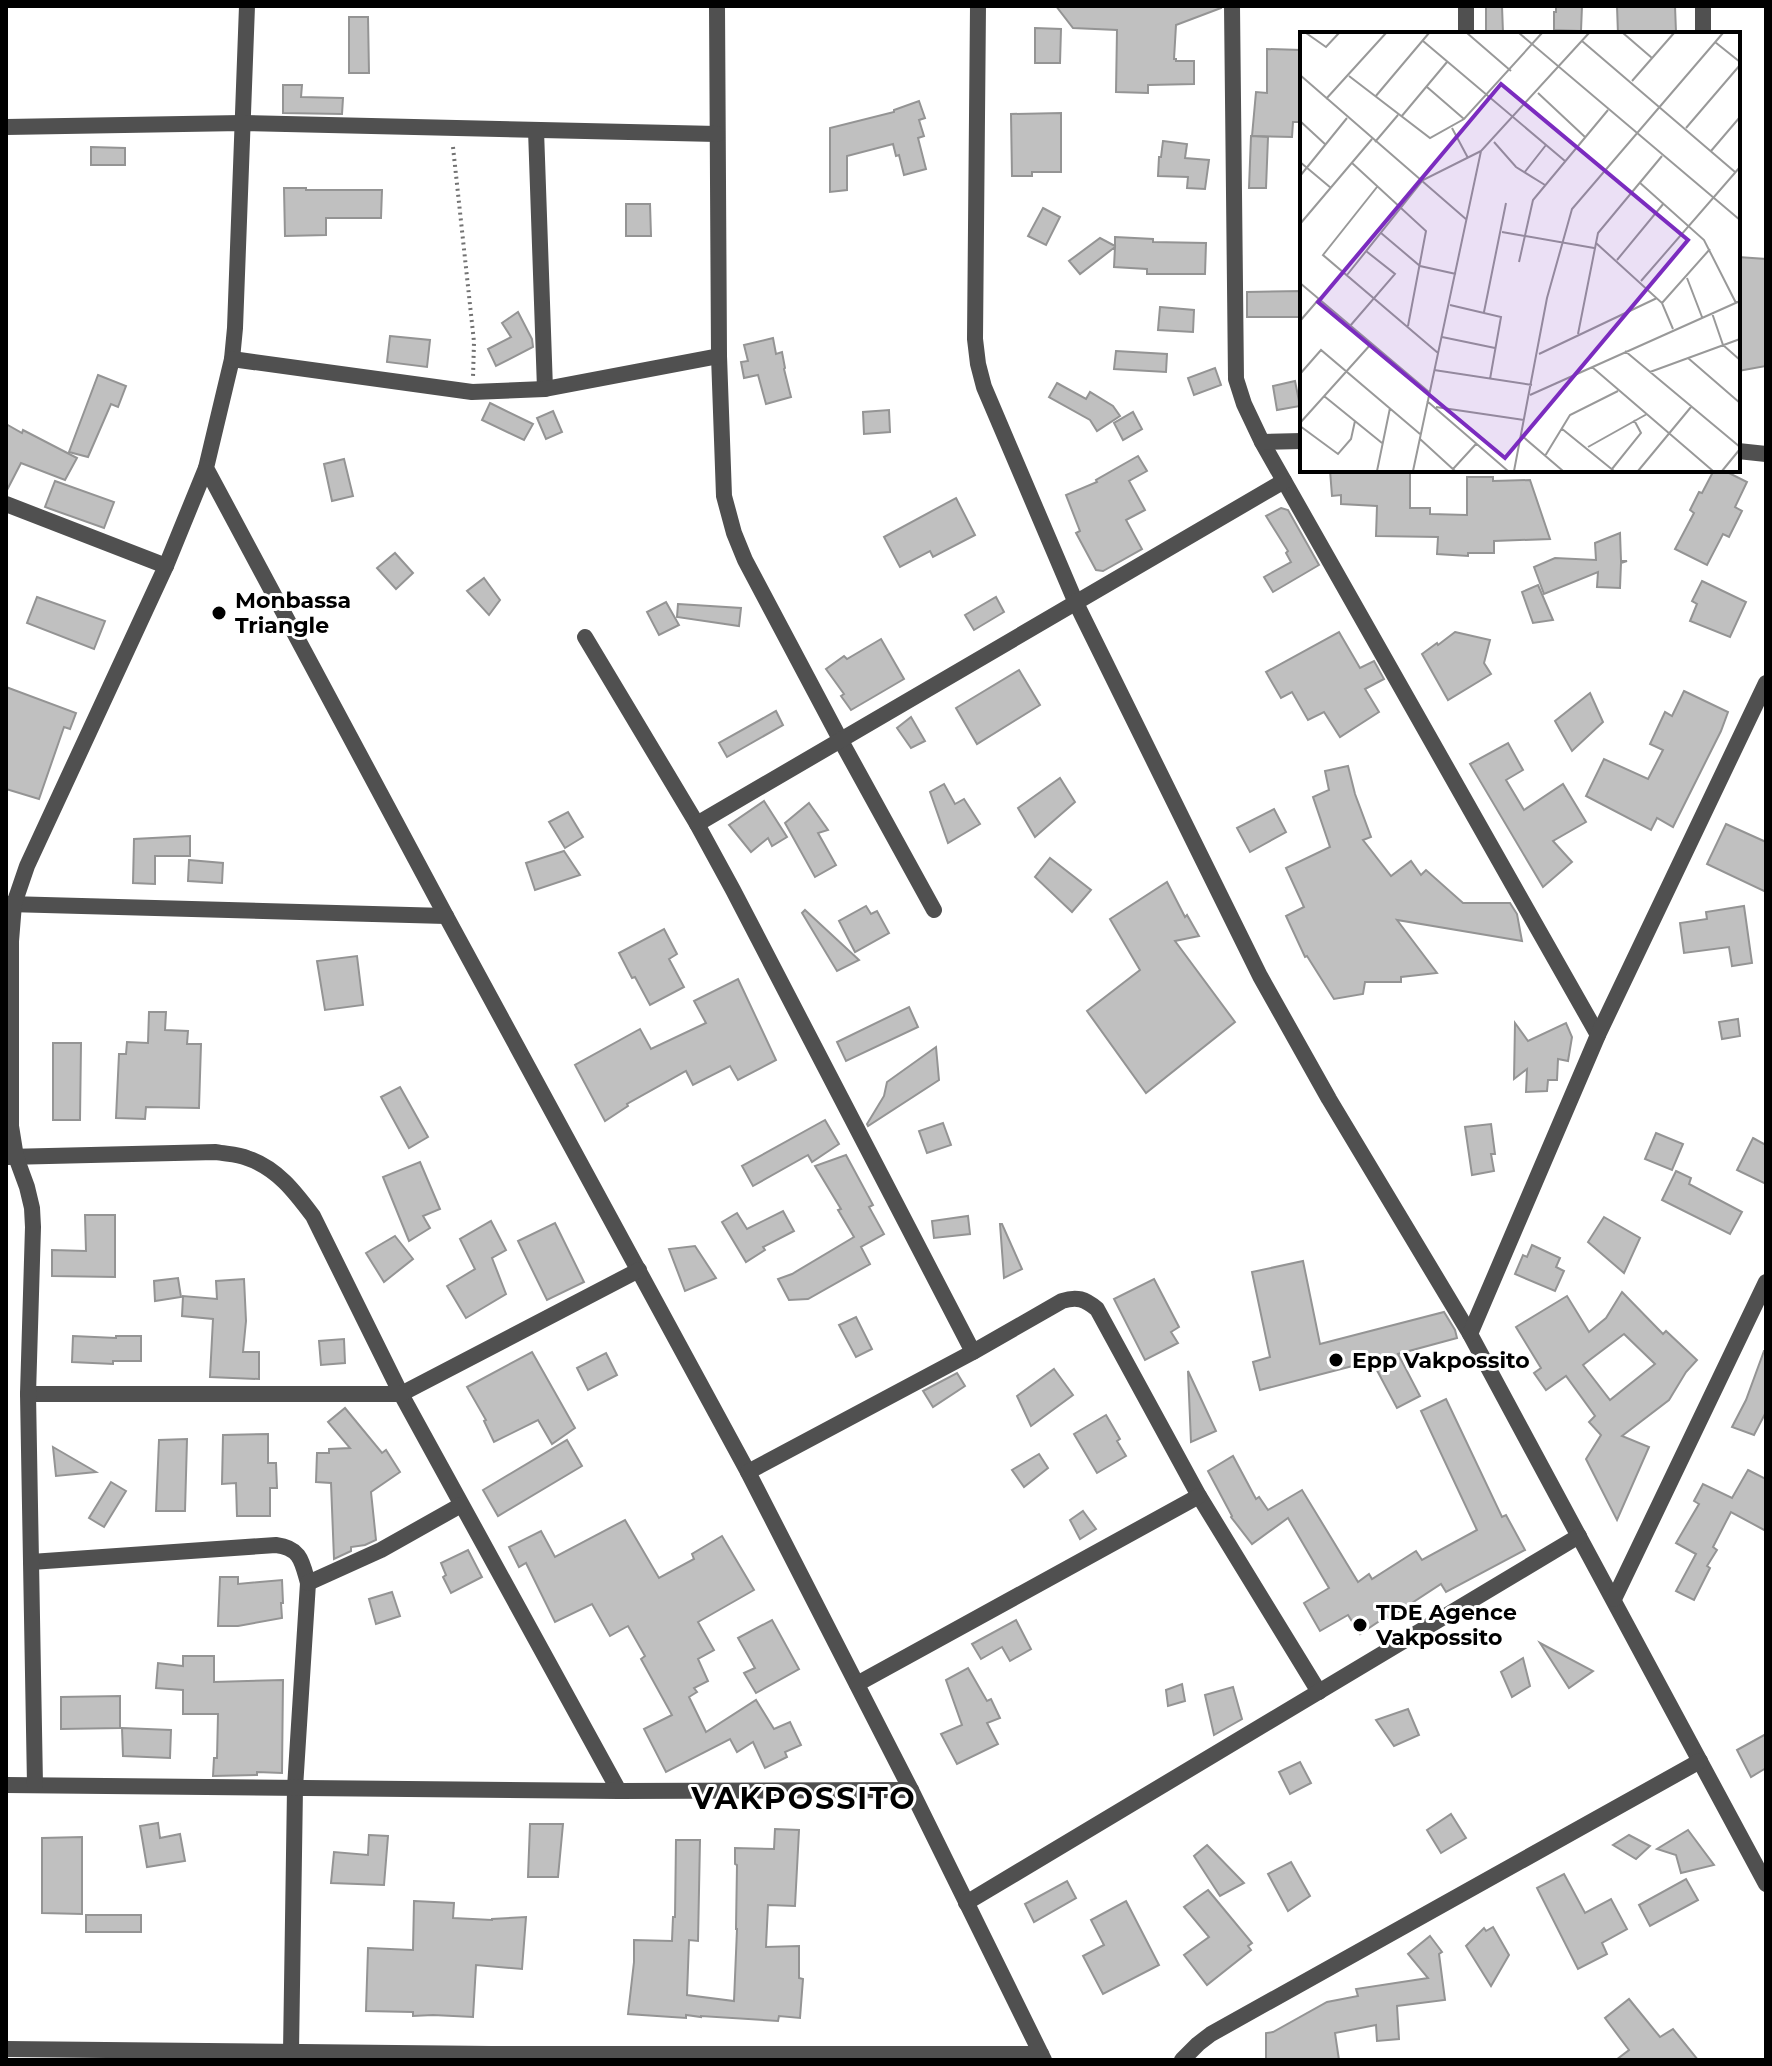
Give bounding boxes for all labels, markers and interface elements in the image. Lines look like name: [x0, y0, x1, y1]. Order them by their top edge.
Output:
inset map: [1300, 32, 1740, 472]
place label: Monbassa Triangle: [235, 587, 351, 639]
marker: Monbassa Triangle: [210, 604, 228, 622]
place label: Epp Vakpossito: [1352, 1347, 1530, 1374]
marker: Epp Vakpossito: [1327, 1351, 1345, 1369]
place label: TDE Agence Vakpossito: [1375, 1599, 1517, 1651]
marker: TDE Agence Vakpossito: [1351, 1616, 1369, 1634]
district label: VAKPOSSITO: [690, 1780, 917, 1817]

